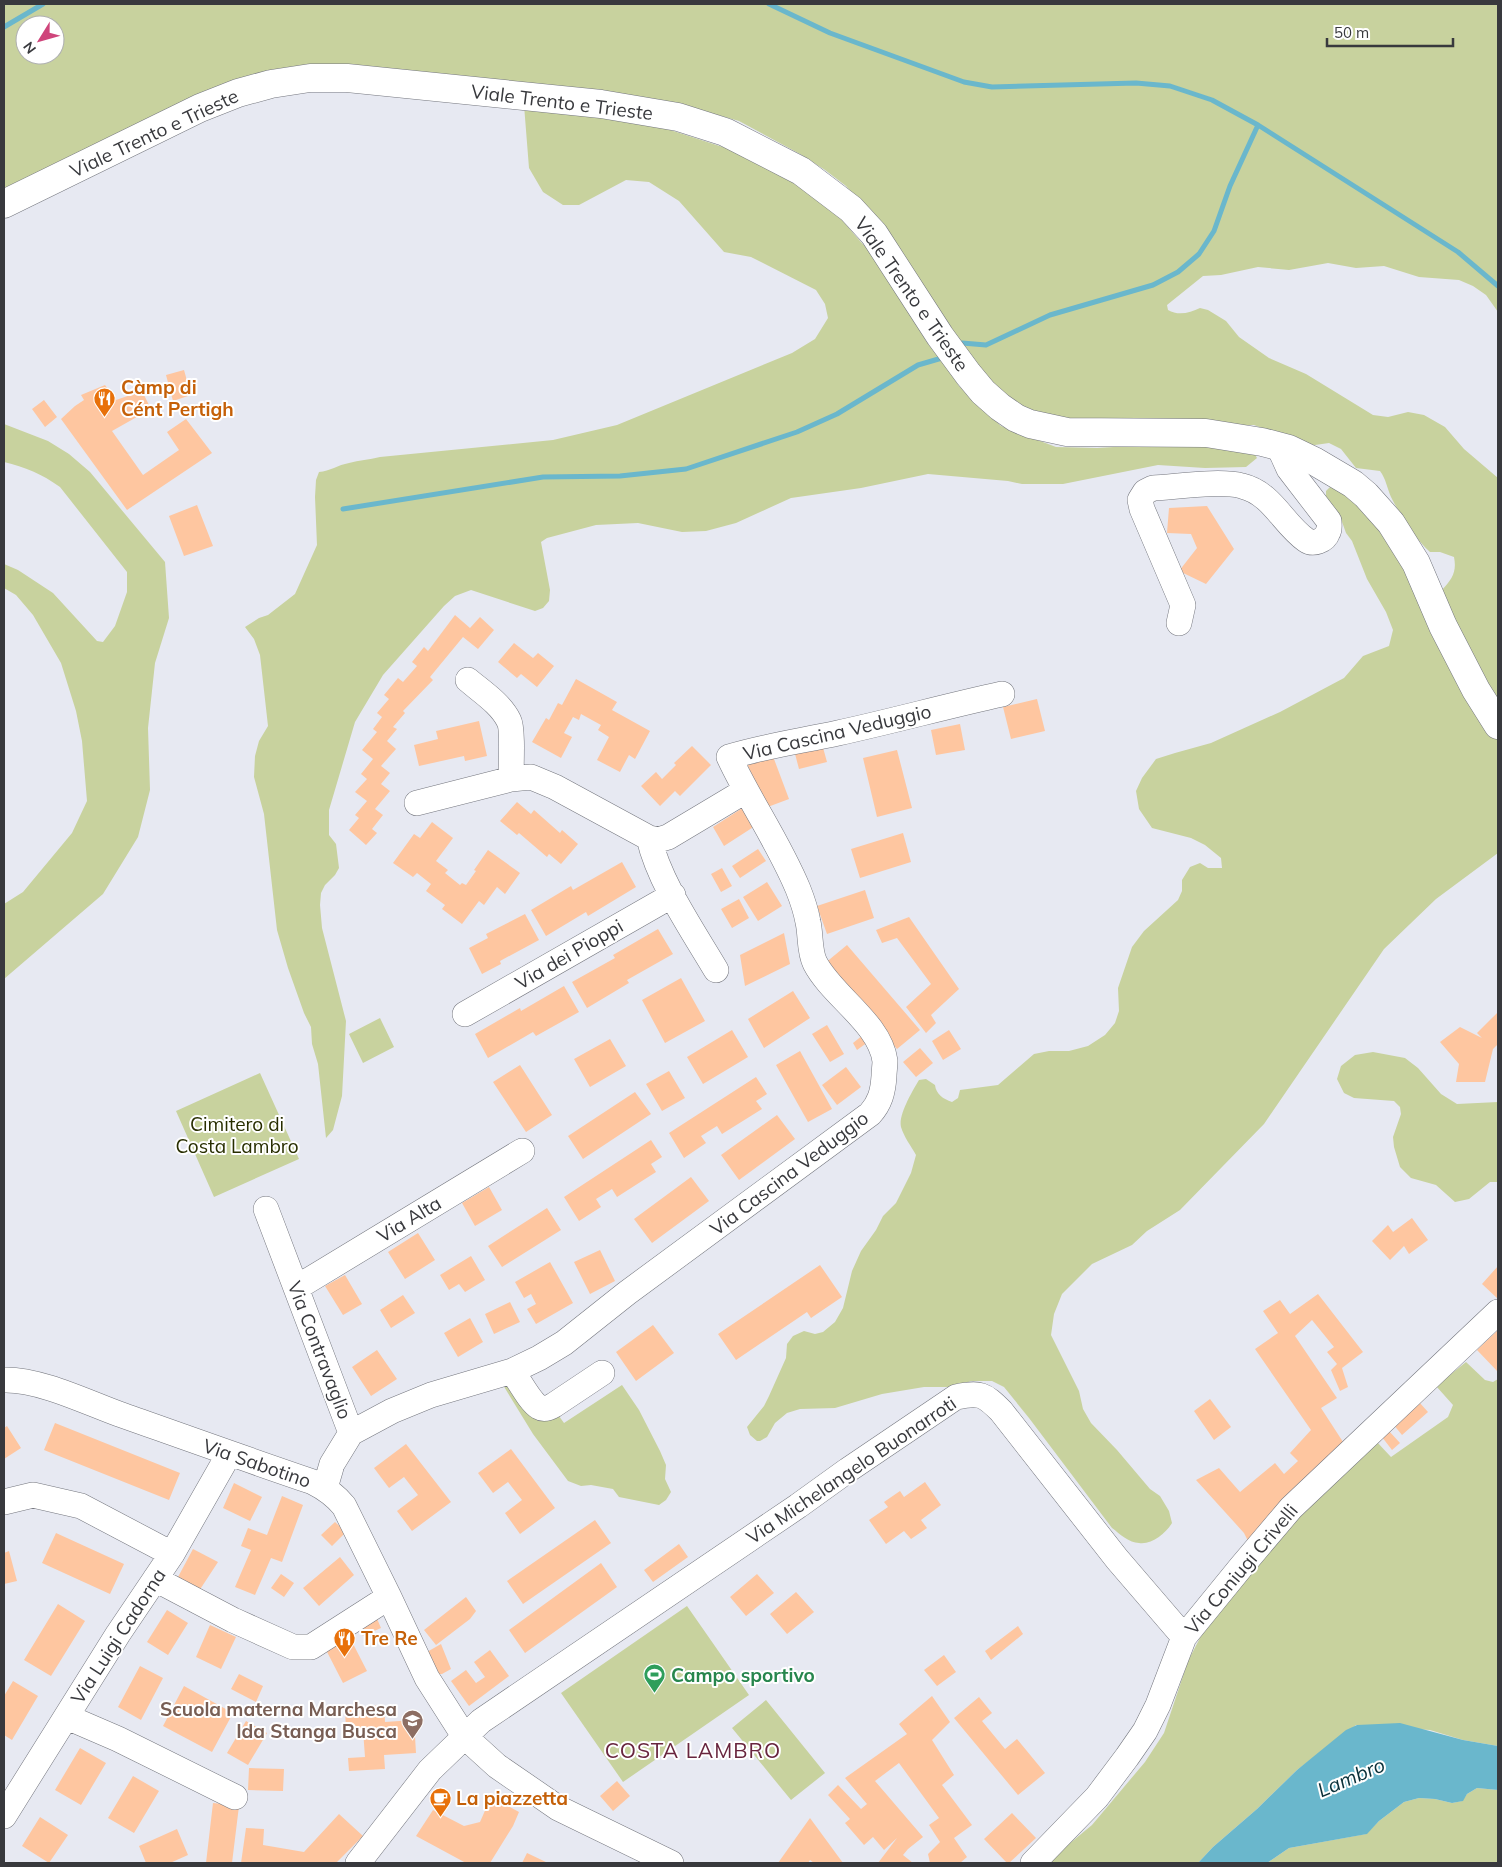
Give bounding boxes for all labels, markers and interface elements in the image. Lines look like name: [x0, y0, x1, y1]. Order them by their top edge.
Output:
north arrow: [15, 15, 65, 65]
scale bar: [1327, 15, 1453, 47]
text: 50 m: [1334, 23, 1369, 42]
text: N: [19, 38, 40, 57]
street label: Viale Trento e Trieste: [470, 79, 654, 125]
street label: Viale Trento e Trieste: [66, 83, 242, 183]
street label: Viale Trento e Trieste: [850, 212, 974, 376]
place label: Càmp di Cént Pertigh: [121, 375, 234, 421]
restaurant icon: Càmp di Cént Pertigh: [93, 386, 117, 417]
street label: Via Cascina Veduggio: [741, 699, 933, 765]
street label: Via dei Pioppi: [511, 913, 627, 995]
street label: Via Cascina Veduggio: [705, 1106, 873, 1240]
park label: Cimitero di Costa Lambro: [176, 1112, 298, 1158]
street label: Via Alta: [373, 1191, 445, 1247]
street label: Via Contravaglio: [283, 1278, 357, 1422]
street label: Via Michelangelo Buonarroti: [742, 1391, 960, 1549]
street label: Via Sabotino: [200, 1433, 314, 1493]
street label: Via Coniugi Crivelli: [1179, 1499, 1303, 1639]
street label: Via Luigi Cadorna: [65, 1564, 171, 1708]
restaurant icon: Tre Re: [333, 1626, 357, 1657]
place label: Tre Re: [361, 1626, 418, 1650]
sports icon: Campo sportivo: [643, 1663, 667, 1694]
place label: Campo sportivo: [671, 1663, 815, 1687]
place label: Scuola materna Marchesa Ida Stanga Busca: [160, 1697, 397, 1743]
school or university icon: Scuola materna Marchesa Ida Stanga Busca: [401, 1708, 425, 1739]
district label: COSTA LAMBRO: [605, 1737, 781, 1763]
water label: Lambro: [1313, 1752, 1389, 1802]
cafe icon: La piazzetta: [428, 1786, 452, 1817]
place label: La piazzetta: [456, 1786, 568, 1810]

